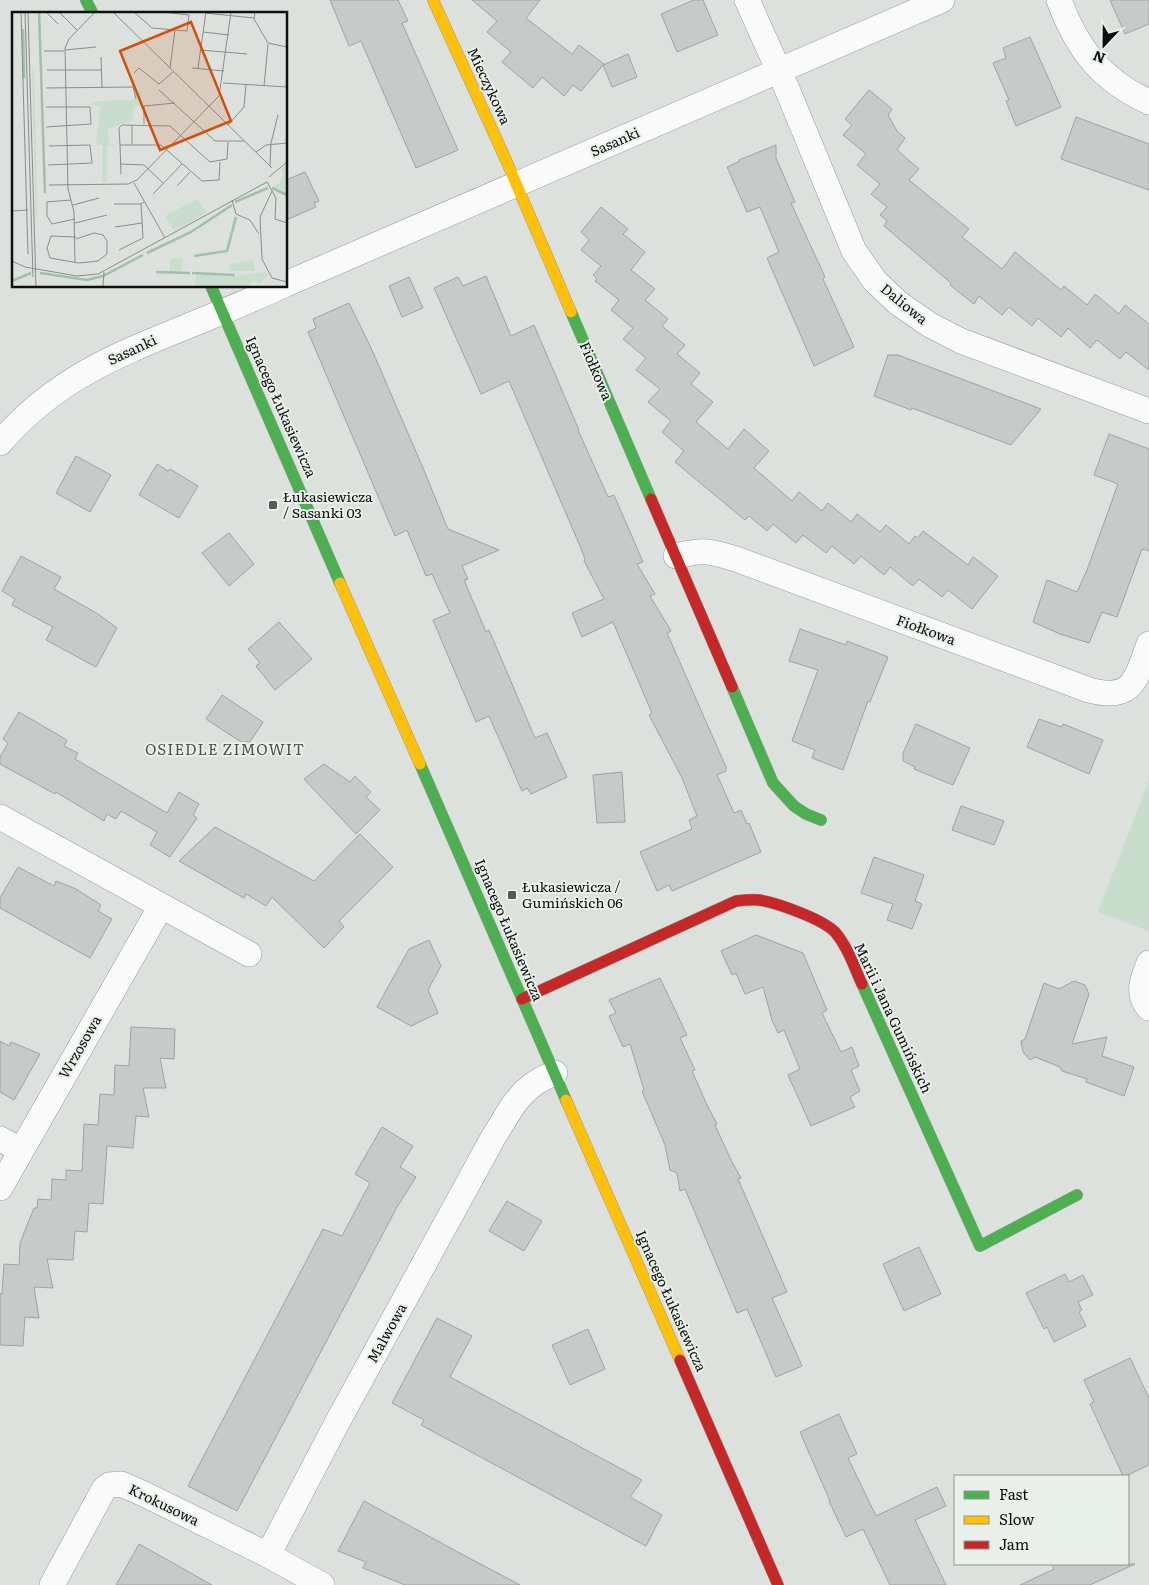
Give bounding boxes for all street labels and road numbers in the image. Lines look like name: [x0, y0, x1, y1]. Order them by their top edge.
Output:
street label: Mieczykowa: [463, 44, 517, 128]
street label: Sasanki: [587, 121, 643, 161]
street label: Daliowa: [877, 278, 933, 329]
street label: Sasanki: [104, 329, 160, 369]
street label: Ignacego Łukasiewicza: [242, 333, 322, 481]
street label: Fiołkowa: [576, 338, 618, 403]
street label: Fiołkowa: [894, 609, 959, 649]
street label: Ignacego Łukasiewicza: [471, 855, 549, 1004]
street label: Marii i Jana Gumińskich: [850, 939, 938, 1096]
street label: Wrzosowa: [53, 1011, 105, 1082]
street label: Ignacego Łukasiewicza: [632, 1227, 712, 1375]
street label: Malwowa: [362, 1299, 411, 1366]
street label: Krokusowa: [126, 1478, 203, 1530]

